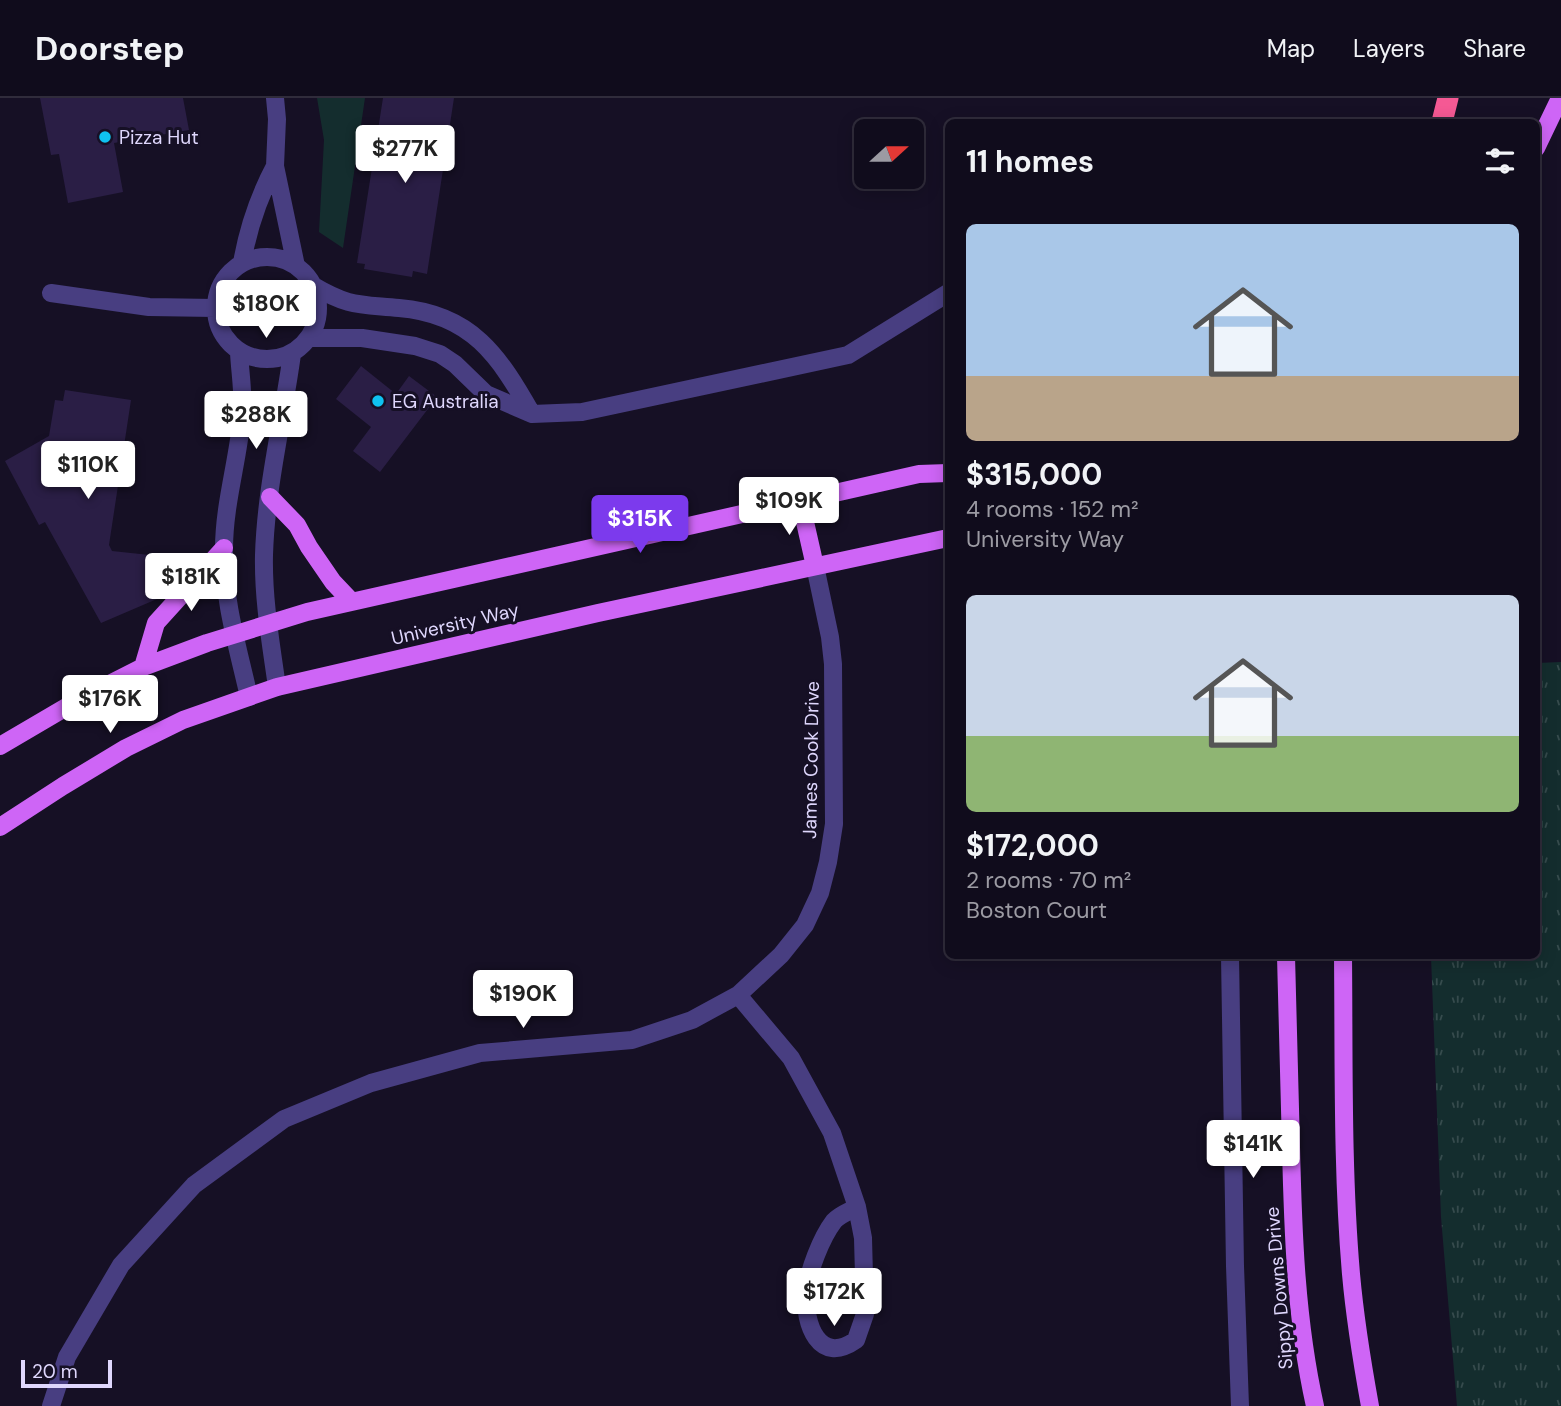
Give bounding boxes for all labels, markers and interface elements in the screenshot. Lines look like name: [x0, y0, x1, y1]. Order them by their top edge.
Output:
text: Doorstep: [35, 27, 185, 70]
text: Map: [1267, 33, 1315, 64]
text: Layers: [1353, 33, 1425, 64]
text: Share: [1463, 33, 1526, 64]
north arrow: [854, 119, 924, 189]
map controls: [854, 119, 924, 189]
place label: Pizza Hut: [119, 125, 199, 150]
pin: $277K: [356, 126, 454, 185]
marker: Pizza Hut: [97, 129, 113, 145]
text: $277K: [372, 133, 438, 163]
text: 11 homes: [966, 142, 1094, 181]
icon: filters: [1481, 142, 1519, 180]
icon: home: [1180, 269, 1306, 395]
pin: $180K: [217, 280, 315, 340]
text: $180K: [232, 288, 300, 318]
place label: EG Australia: [392, 389, 499, 414]
pin: $288K: [207, 392, 305, 451]
marker: EG Australia: [370, 393, 386, 409]
text: $288K: [220, 399, 292, 429]
pin: $110K: [39, 442, 137, 501]
text: $110K: [57, 449, 119, 479]
text: $315,000: [966, 455, 1102, 494]
pin: $109K: [740, 478, 838, 537]
text: $109K: [755, 485, 823, 515]
text: 4 rooms · 152 m²: [966, 494, 1139, 524]
pin: $315K: [591, 496, 689, 555]
text: $315K: [607, 503, 673, 533]
text: University Way: [966, 524, 1124, 554]
pin: $181K: [142, 554, 240, 613]
text: $181K: [161, 561, 221, 591]
street label: University Way: [389, 597, 522, 651]
icon: home: [1180, 640, 1306, 766]
pin: $176K: [61, 676, 159, 735]
street label: James Cook Drive: [797, 681, 825, 839]
text: $176K: [78, 683, 142, 713]
text: $172,000: [966, 826, 1099, 865]
text: 2 rooms · 70 m²: [966, 865, 1131, 895]
text: Boston Court: [966, 895, 1107, 925]
pin: $190K: [474, 970, 572, 1030]
text: $190K: [489, 978, 557, 1008]
pin: $141K: [1204, 1121, 1302, 1180]
text: $141K: [1223, 1128, 1283, 1158]
street label: Sippy Downs Drive: [1259, 1206, 1299, 1370]
pin: $172K: [785, 1268, 883, 1328]
text: $172K: [803, 1276, 865, 1306]
scale bar: [21, 1357, 112, 1389]
text: 20 m: [32, 1359, 78, 1384]

